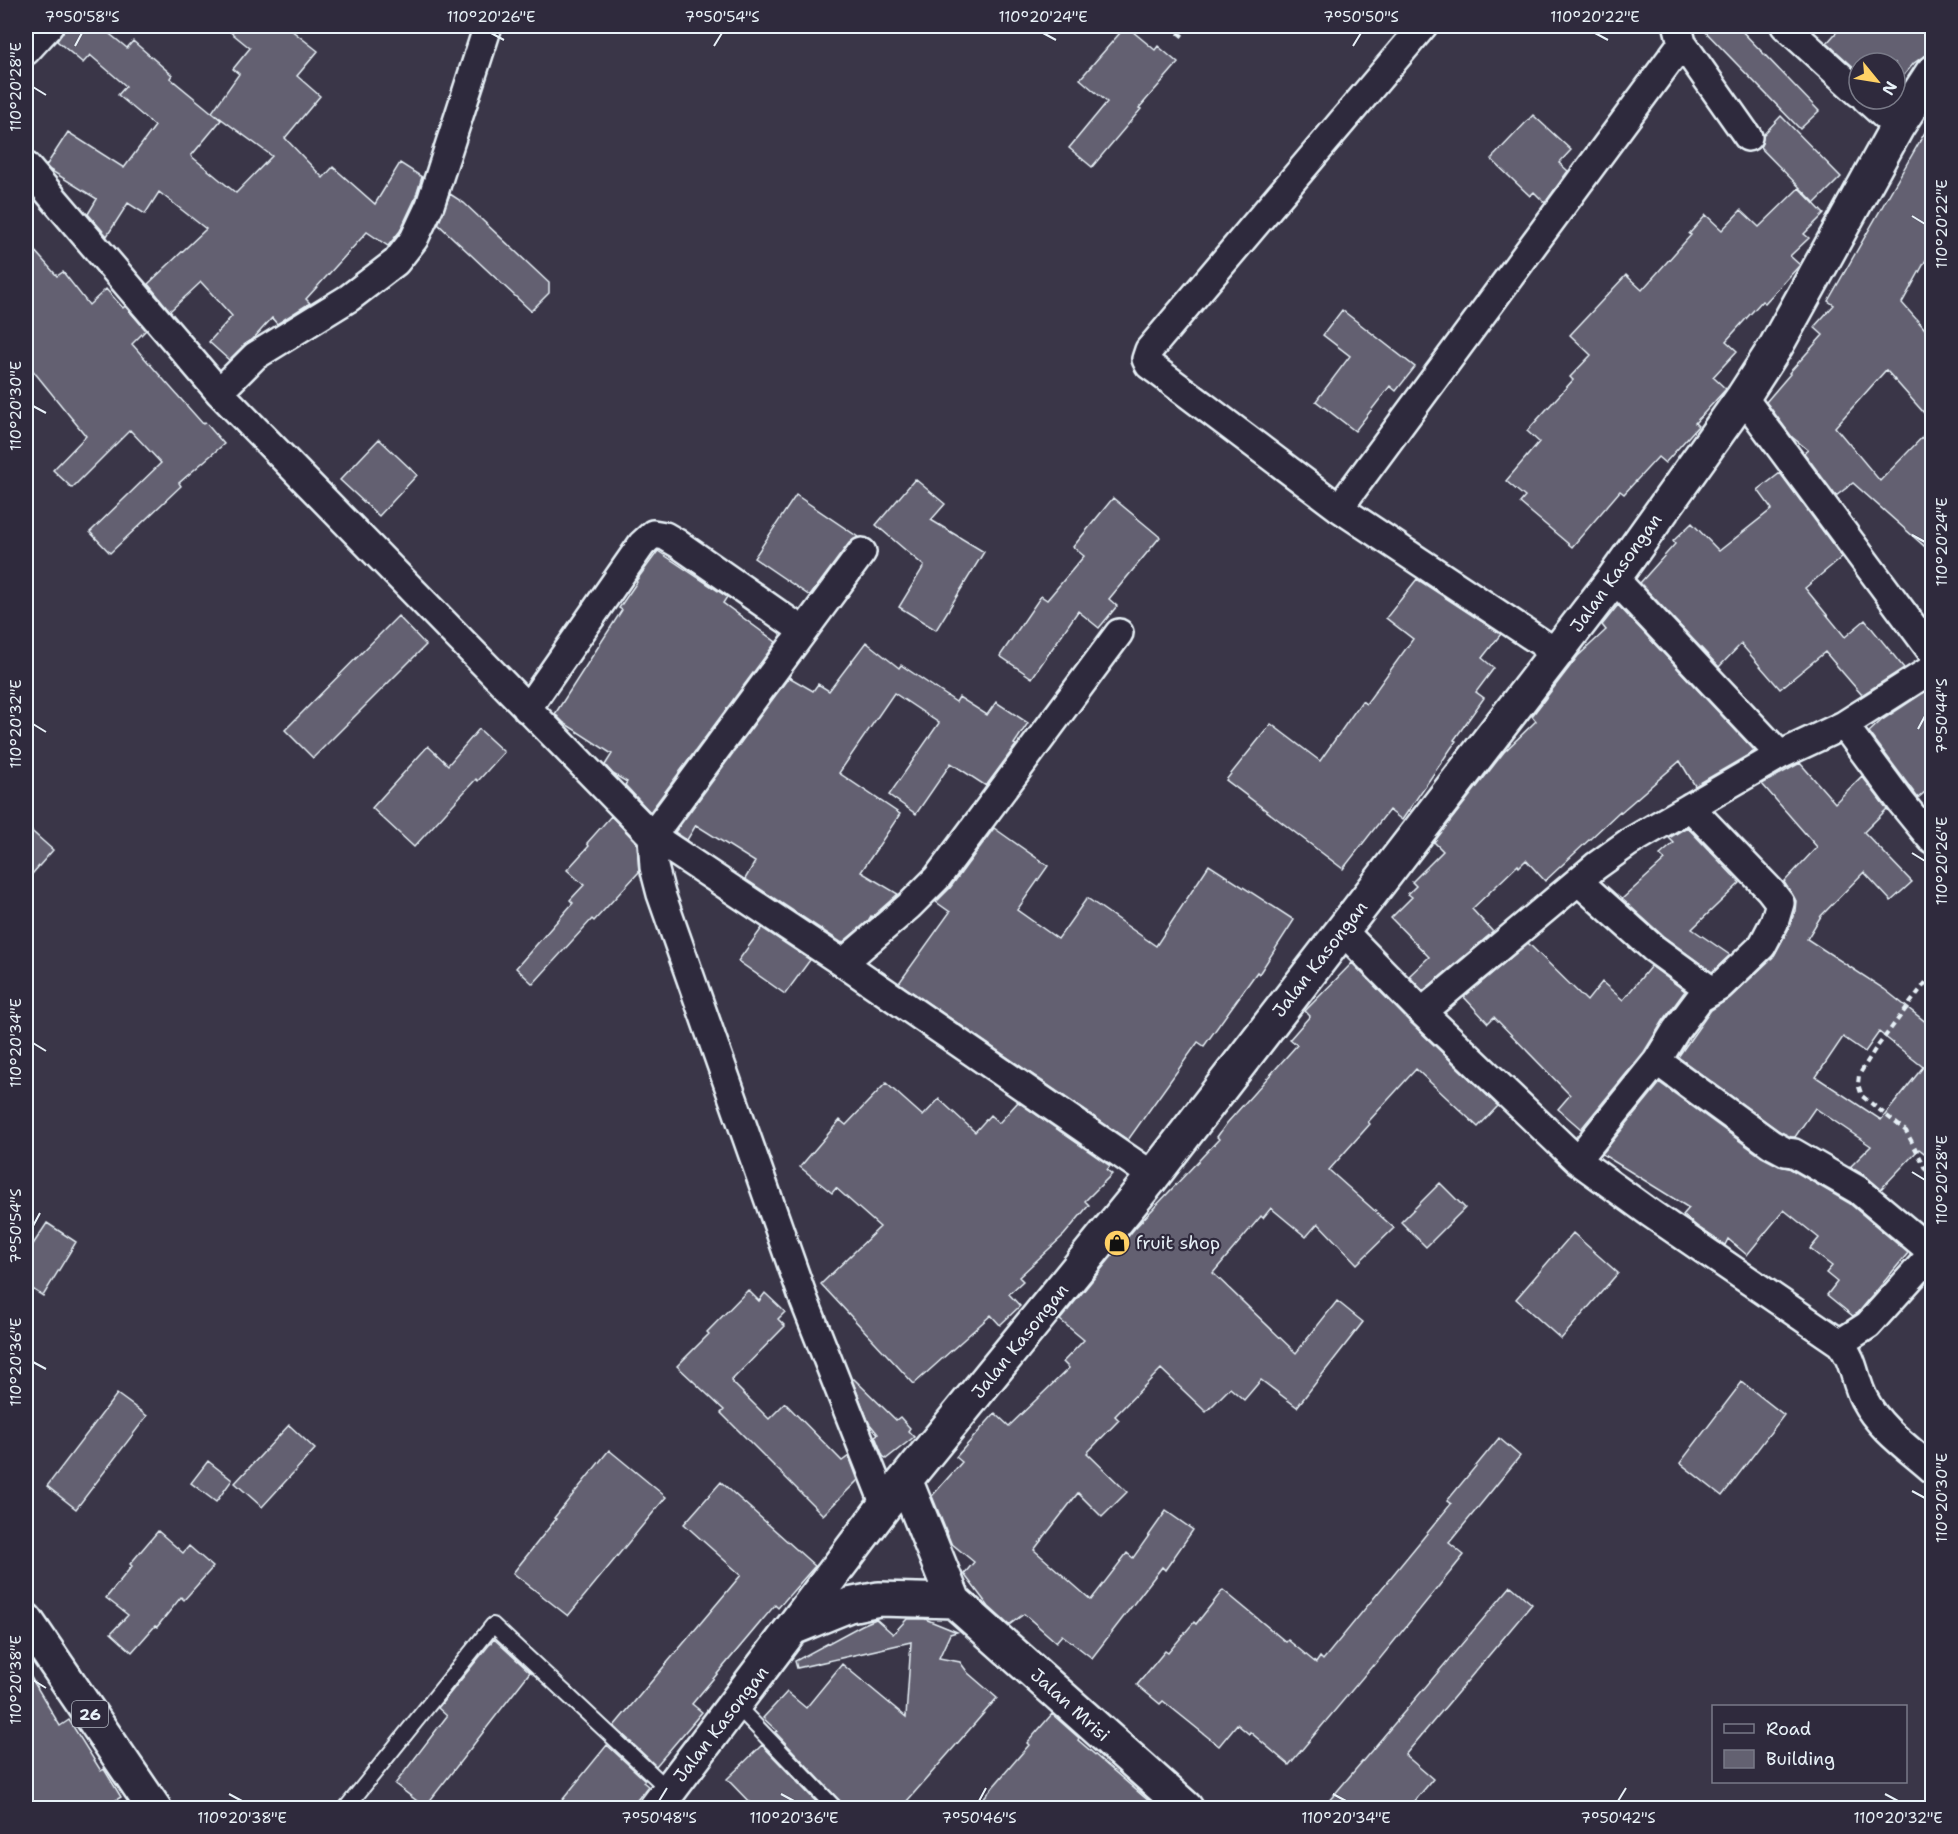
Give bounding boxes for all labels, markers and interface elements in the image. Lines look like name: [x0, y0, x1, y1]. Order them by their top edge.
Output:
text: 7°50'58"S: [44, 7, 120, 27]
text: 110°20'26"E: [447, 7, 535, 27]
text: 7°50'54"S: [684, 7, 760, 27]
text: 110°20'24"E: [998, 7, 1088, 27]
text: 7°50'50"S: [1323, 7, 1399, 27]
text: 110°20'22"E: [1550, 7, 1640, 27]
text: 110°20'28"E: [6, 42, 26, 132]
north arrow: [1847, 51, 1907, 111]
text: N: [1877, 78, 1902, 99]
text: 110°20'22"E: [1932, 179, 1952, 269]
text: 110°20'30"E: [6, 361, 26, 451]
text: 110°20'24"E: [1932, 497, 1952, 587]
street label: Jalan Kasongan: [1565, 509, 1667, 637]
text: 7°50'44"S: [1932, 678, 1952, 754]
text: 110°20'32"E: [6, 679, 26, 769]
text: 110°20'26"E: [1932, 817, 1952, 905]
street label: Jalan Kasongan: [1267, 896, 1373, 1022]
text: 110°20'34"E: [6, 998, 26, 1088]
text: 110°20'28"E: [1932, 1135, 1952, 1225]
text: 7°50'54"S: [6, 1188, 26, 1264]
shop icon: fruit shop: [1102, 1228, 1132, 1258]
place label: fruit shop: [1136, 1231, 1220, 1255]
street label: Jalan Kasongan: [966, 1279, 1074, 1403]
text: 110°20'36"E: [6, 1317, 26, 1407]
text: 110°20'30"E: [1932, 1453, 1952, 1543]
text: 110°20'38"E: [6, 1635, 26, 1725]
street label: Jalan Kasongan: [668, 1661, 774, 1787]
street label: Jalan Mrisi: [1025, 1663, 1115, 1747]
road number: 26: [72, 1701, 108, 1727]
legend: [1712, 1705, 1907, 1783]
text: Road: [1766, 1717, 1811, 1741]
text: Building: [1766, 1747, 1835, 1771]
text: 110°20'38"E: [197, 1808, 287, 1828]
text: 7°50'48"S: [621, 1808, 697, 1828]
text: 110°20'36"E: [749, 1808, 839, 1828]
text: 7°50'46"S: [941, 1808, 1017, 1828]
text: 110°20'34"E: [1301, 1808, 1391, 1828]
text: 7°50'42"S: [1580, 1808, 1656, 1828]
text: 110°20'32"E: [1853, 1808, 1943, 1828]

